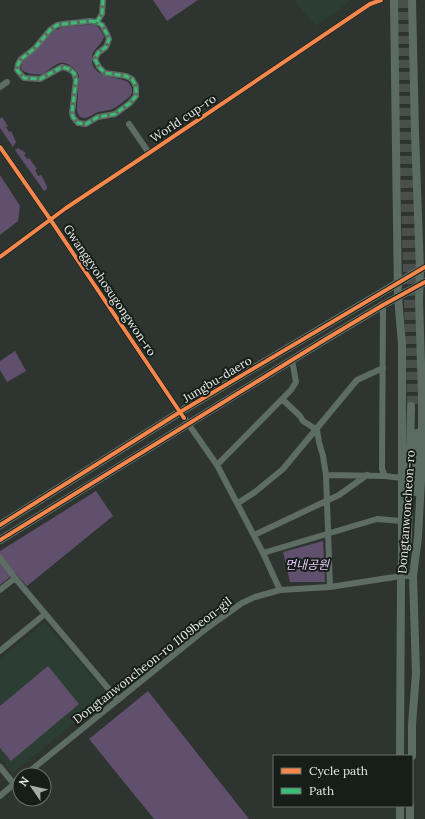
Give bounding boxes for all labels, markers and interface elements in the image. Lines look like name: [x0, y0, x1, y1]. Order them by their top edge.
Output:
street label: World cup-ro: [147, 91, 219, 145]
street label: Gwanggyohosugongwon-ro: [60, 221, 160, 359]
street label: Jungbu-daero: [179, 353, 254, 406]
street label: Dongtanwoncheon-ro: [394, 450, 418, 574]
park label: 먼내공원: [285, 557, 330, 572]
street label: Dongtanwoncheon-ro 1109beon-gil: [70, 593, 234, 727]
legend: [273, 755, 413, 807]
text: Cycle path: [309, 763, 368, 778]
north arrow: [12, 767, 52, 807]
text: N: [16, 774, 32, 789]
text: Path: [309, 783, 334, 798]

